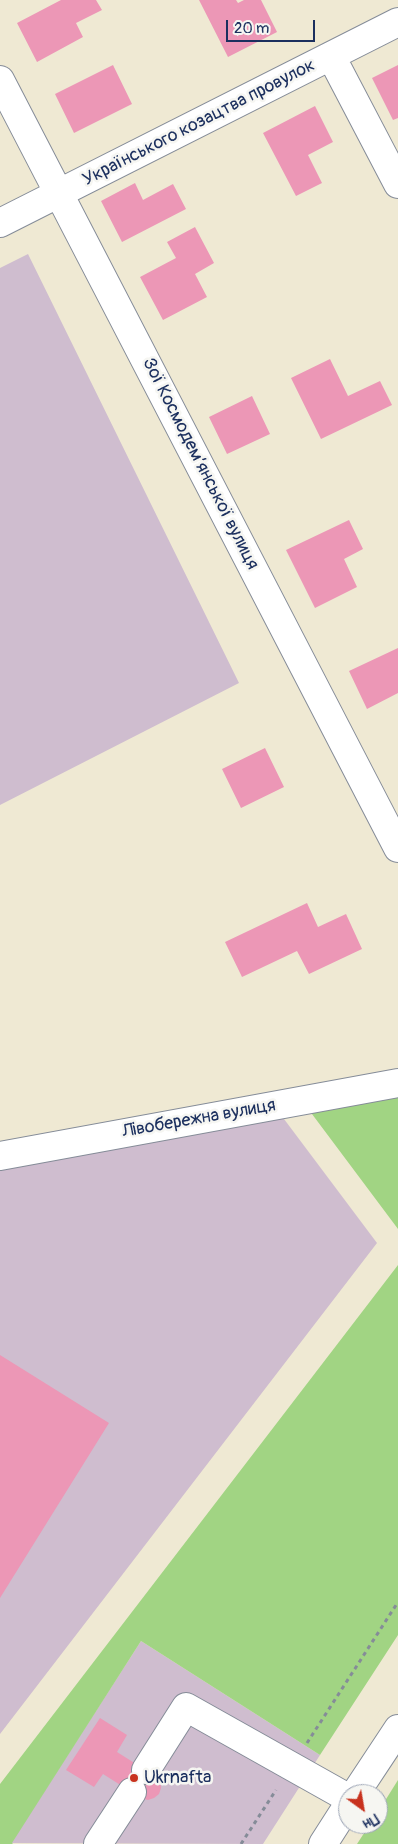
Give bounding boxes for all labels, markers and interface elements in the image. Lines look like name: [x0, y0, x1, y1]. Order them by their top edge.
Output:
scale bar: [228, 10, 317, 42]
text: 20 m: [234, 19, 269, 38]
street label: Українського козацтва провулок: [79, 55, 319, 191]
street label: Зої Космодем’янської вулиця: [137, 355, 263, 573]
street label: Лівобережна вулиця: [120, 1095, 278, 1143]
place label: Ukrnafta: [144, 1767, 211, 1789]
marker: Ukrnafta: [128, 1772, 140, 1784]
north arrow: [338, 1784, 388, 1834]
text: Пн: [360, 1810, 382, 1833]

